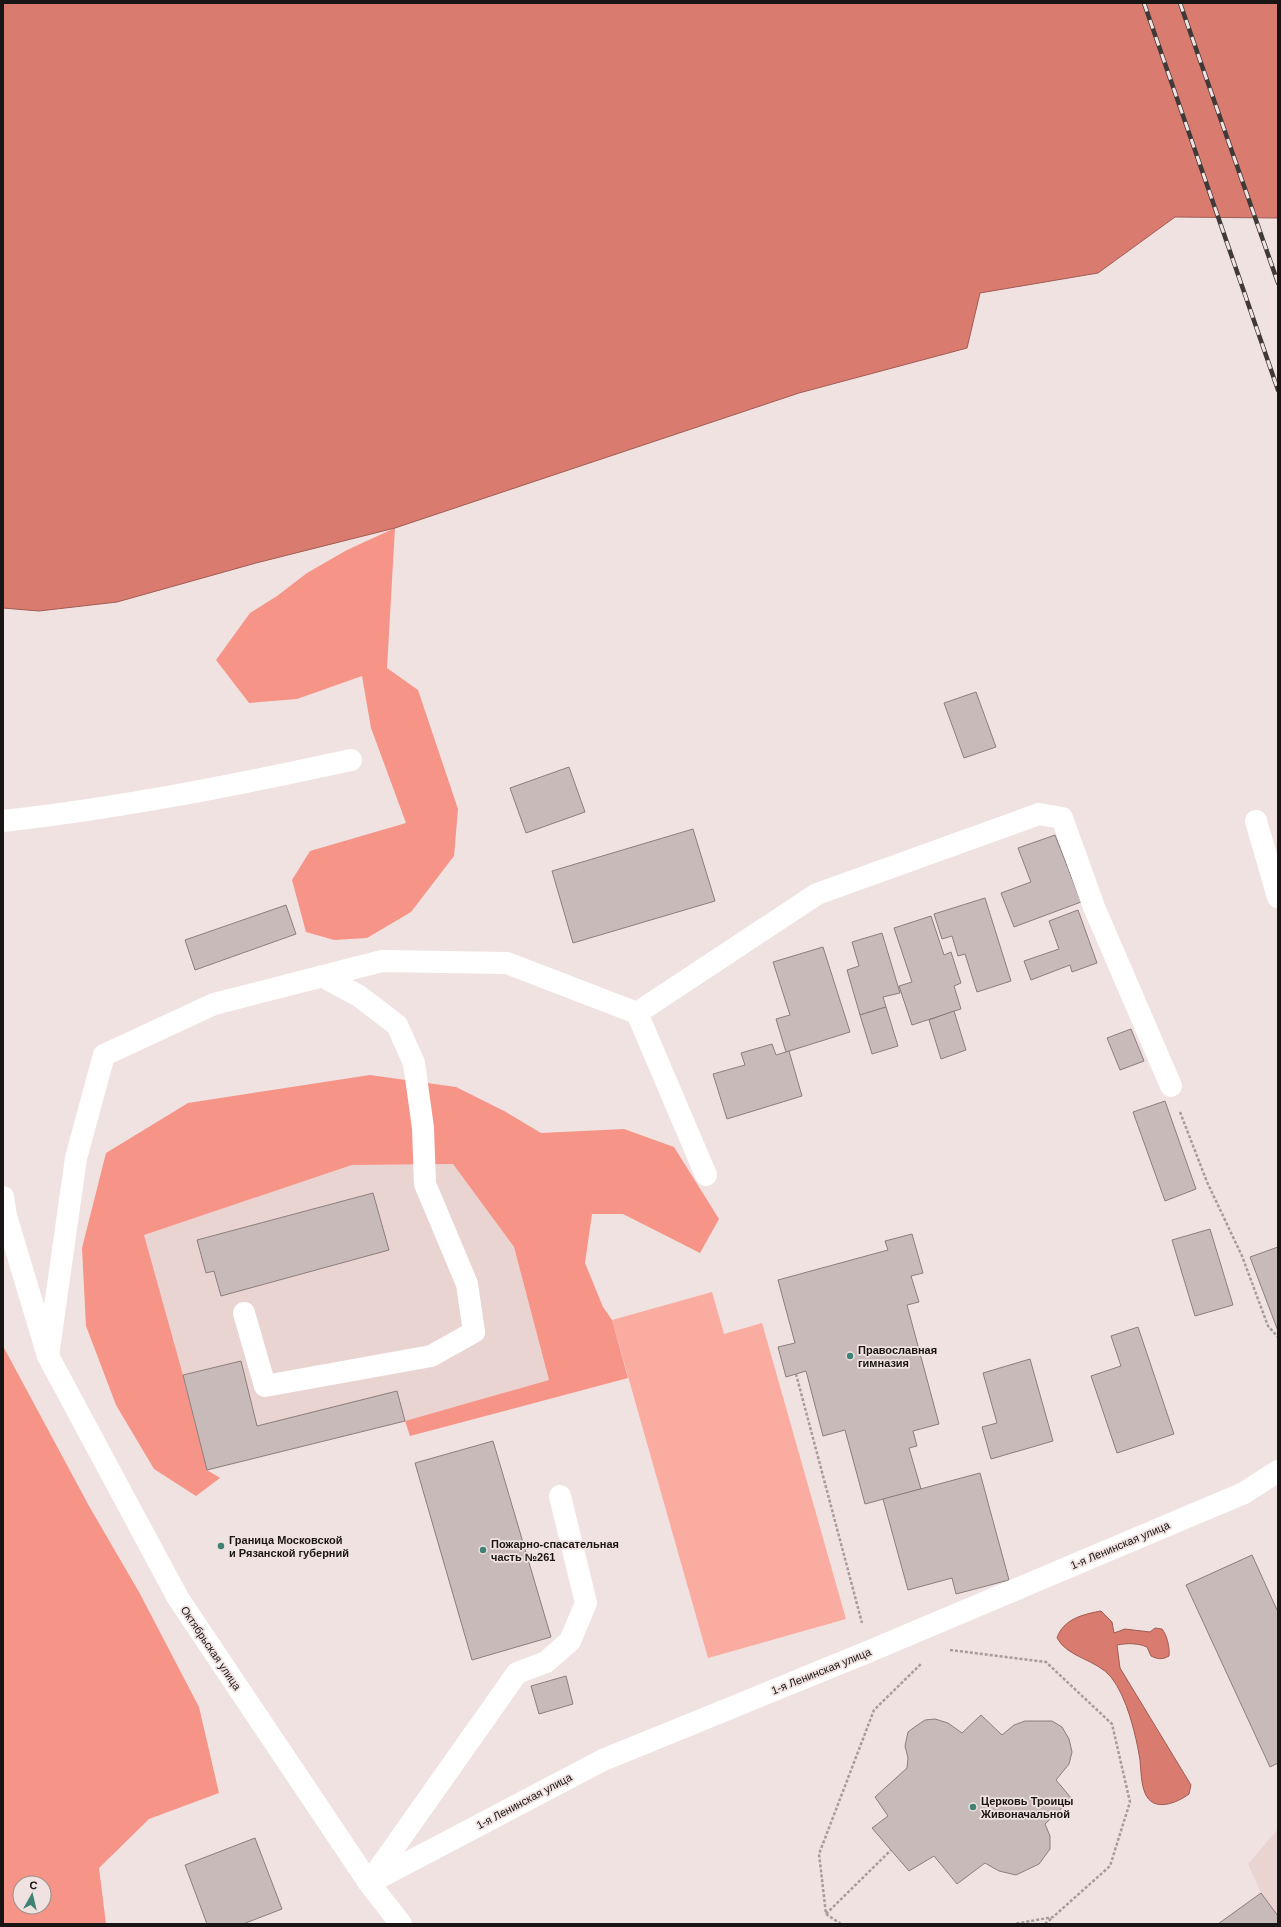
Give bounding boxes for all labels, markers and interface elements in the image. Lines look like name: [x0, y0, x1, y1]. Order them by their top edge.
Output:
place label: Православная гимназия: [858, 1344, 937, 1369]
marker: Православная гимназия: [845, 1351, 855, 1361]
street label: 1-я Ленинская улица: [1069, 1518, 1172, 1571]
place label: Граница Московской и Рязанской губерний: [229, 1534, 349, 1559]
place label: Пожарно-спасательная часть №261: [491, 1538, 619, 1563]
marker: Граница Московской и Рязанской губерний: [216, 1541, 226, 1551]
marker: Пожарно-спасательная часть №261: [478, 1545, 488, 1555]
street label: Октябрьская улица: [178, 1604, 244, 1693]
street label: 1-я Ленинская улица: [769, 1645, 873, 1696]
street label: 1-я Ленинская улица: [474, 1770, 575, 1831]
place label: Церковь Троицы Живоначальной: [980, 1795, 1073, 1820]
marker: Церковь Троицы Живоначальной: [968, 1802, 978, 1812]
north arrow: [12, 1875, 52, 1915]
text: С: [29, 1879, 38, 1892]

